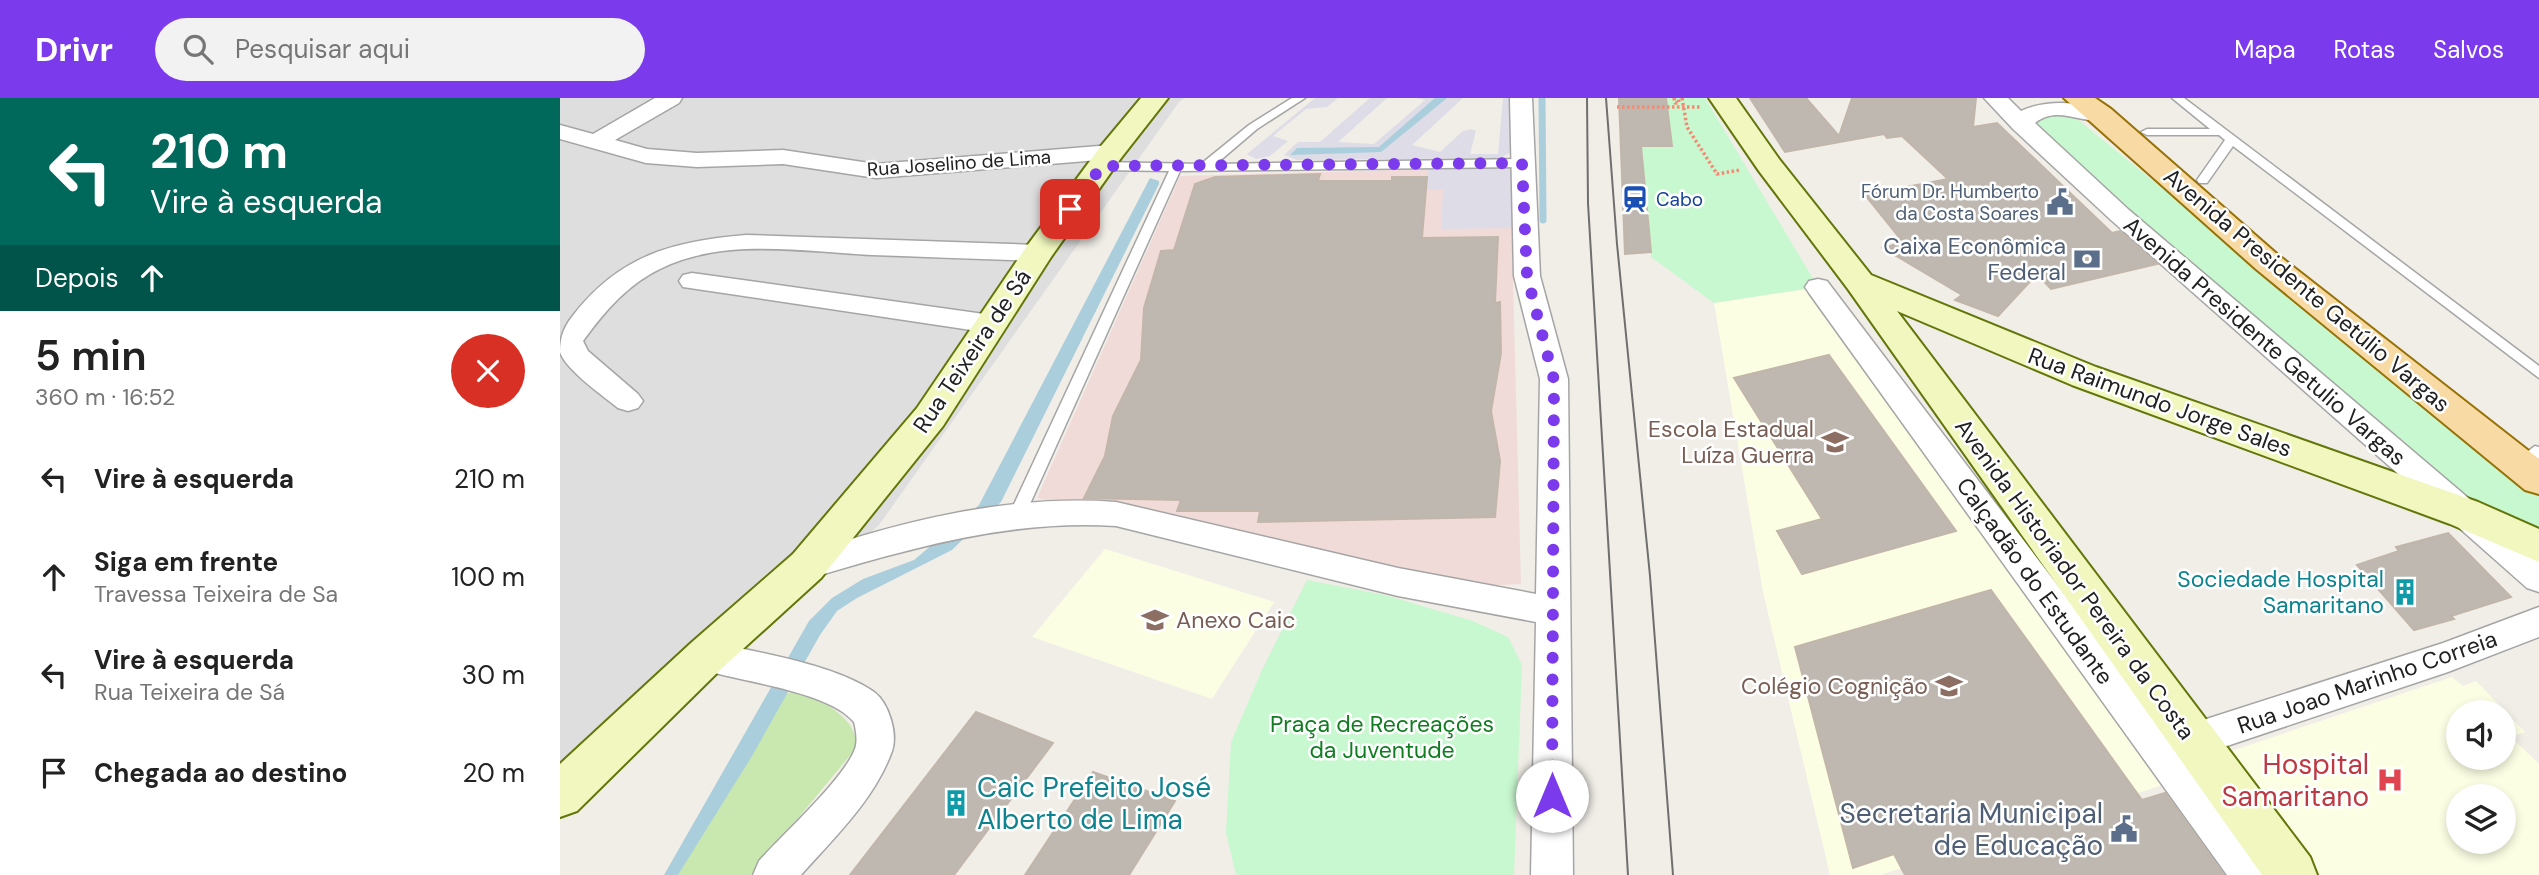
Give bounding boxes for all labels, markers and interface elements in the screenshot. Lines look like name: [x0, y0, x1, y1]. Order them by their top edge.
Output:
search box: [155, 18, 645, 81]
text: Drivr: [35, 28, 113, 71]
icon: search: [179, 30, 217, 68]
text: Pesquisar aqui: [235, 32, 410, 66]
text: Mapa: [2234, 34, 2296, 65]
text: Rotas: [2334, 34, 2395, 65]
text: Salvos: [2433, 34, 2504, 65]
text: 210 m: [150, 119, 288, 183]
icon: left: [35, 126, 126, 217]
street label: Rua Joselino de Lima: [866, 144, 1052, 182]
street label: Avenida Presidente Getúlio Vargas: [2158, 161, 2456, 419]
pin: [1040, 179, 1100, 239]
place label: Fórum Dr. Humberto da Costa Soares: [1861, 179, 2039, 226]
text: Vire à esquerda: [150, 181, 382, 223]
station icon: Cabo: [1620, 184, 1650, 214]
place label: Cabo: [1656, 187, 1703, 212]
public building icon: Fórum Dr. Humberto da Costa Soares: [2045, 187, 2075, 217]
icon: arrive: [1051, 190, 1089, 228]
street label: Avenida Presidente Getulio Vargas: [2117, 210, 2413, 472]
place label: Caixa Econômica Federal: [1883, 231, 2066, 287]
bank icon: Caixa Econômica Federal: [2072, 244, 2102, 274]
icon: ahead: [133, 259, 171, 297]
text: Depois: [35, 261, 119, 295]
street label: Rua Teixeira de Sá: [906, 263, 1038, 439]
text: 5 min: [35, 328, 147, 383]
button: close: [451, 334, 525, 408]
street label: Rua Raimundo Jorge Sales: [2024, 340, 2296, 464]
text: 360 m · 16:52: [35, 382, 175, 412]
street label: Avenida Historiador Pereira da Costa: [1948, 413, 2202, 745]
place label: Escola Estadual Luíza Guerra: [1648, 414, 1814, 470]
school or university icon: Escola Estadual Luíza Guerra: [1820, 427, 1850, 457]
icon: left: [35, 460, 73, 498]
text: Vire à esquerda: [94, 462, 294, 496]
text: 210 m: [454, 462, 525, 496]
street label: Calçadão do Estudante: [1950, 472, 2120, 690]
text: Siga em frente: [94, 545, 278, 579]
icon: ahead: [35, 558, 73, 596]
text: 100 m: [451, 560, 525, 594]
place label: Sociedade Hospital Samaritano: [2177, 564, 2384, 620]
building icon: Sociedade Hospital Samaritano: [2390, 577, 2420, 607]
text: Travessa Teixeira de Sa: [94, 579, 338, 609]
school or university icon: Anexo Caic: [1140, 605, 1170, 635]
place label: Anexo Caic: [1176, 605, 1295, 635]
street label: Rua Joao Marinho Correia: [2233, 623, 2501, 741]
text: Vire à esquerda: [94, 643, 294, 677]
icon: left: [35, 656, 73, 694]
text: 30 m: [462, 658, 525, 692]
place label: Colégio Cognição: [1741, 671, 1928, 701]
school or university icon: Colégio Cognição: [1934, 671, 1964, 701]
text: Rua Teixeira de Sá: [94, 677, 285, 707]
map controls: [2446, 700, 2516, 854]
button: sound: [2446, 700, 2516, 770]
park label: Praça de Recreações da Juventude: [1270, 709, 1494, 765]
place label: Hospital Samaritano: [2221, 746, 2369, 815]
icon: arrive: [35, 754, 73, 792]
text: Chegada ao destino: [94, 756, 347, 790]
text: 20 m: [462, 756, 525, 790]
position arrow: [1515, 759, 1589, 833]
hospital icon: Hospital Samaritano: [2375, 765, 2405, 795]
place label: Caic Prefeito José Alberto de Lima: [977, 769, 1211, 838]
button: layers: [2446, 784, 2516, 854]
building icon: Caic Prefeito José Alberto de Lima: [941, 788, 971, 818]
place label: Secretaria Municipal de Educação: [1839, 795, 2103, 864]
public building icon: Secretaria Municipal de Educação: [2109, 814, 2139, 844]

